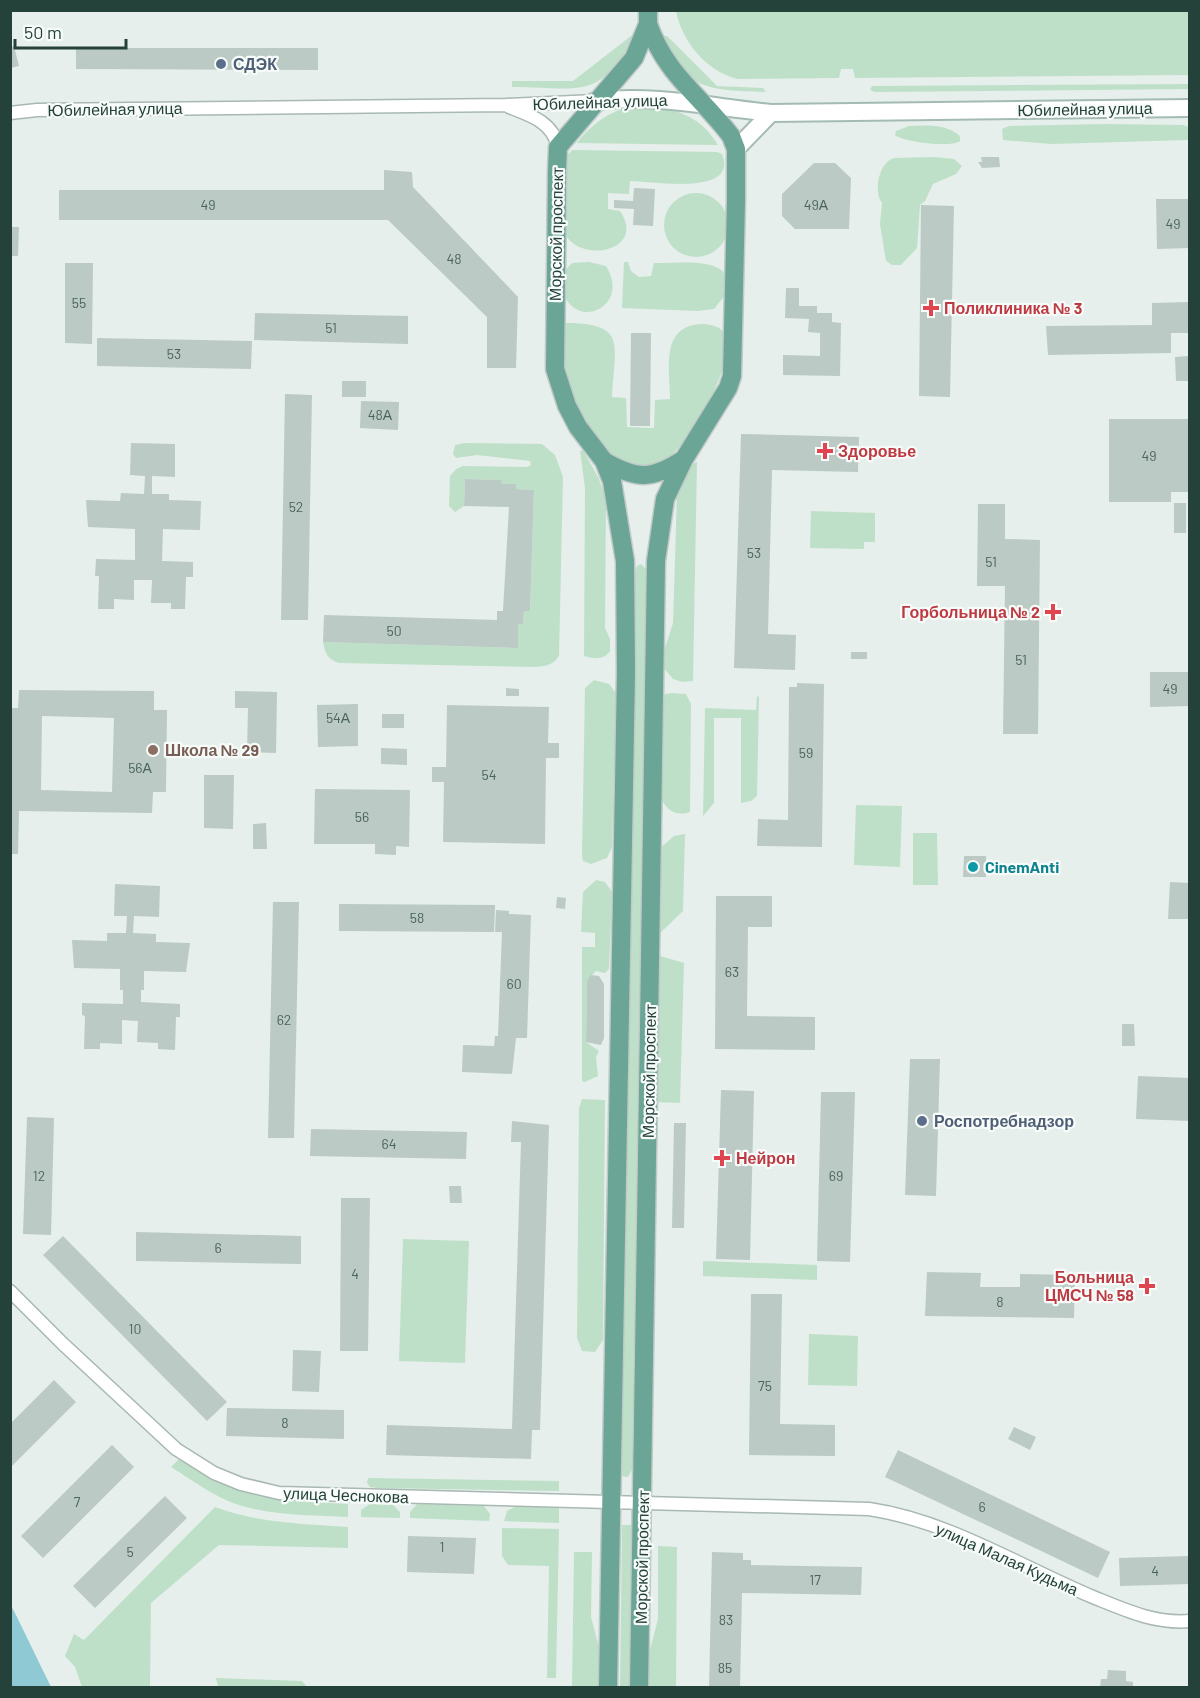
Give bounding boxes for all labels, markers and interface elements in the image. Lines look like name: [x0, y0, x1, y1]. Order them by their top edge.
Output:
scale bar: [15, 12, 126, 50]
text: 50 m: [24, 21, 62, 43]
place label: СДЭК: [233, 54, 277, 73]
marker: СДЭК: [214, 57, 228, 71]
street label: Юбилейная улица: [532, 90, 668, 113]
street label: Юбилейная улица: [47, 98, 183, 119]
street label: Юбилейная улица: [1017, 98, 1153, 119]
street label: Морской проспект: [545, 166, 566, 301]
house number: 49: [200, 196, 216, 213]
house number: 49А: [804, 196, 829, 213]
house number: 49: [1165, 215, 1181, 232]
house number: 48: [446, 250, 462, 267]
house number: 55: [72, 294, 86, 311]
place label: Поликлиника № 3: [944, 298, 1082, 317]
marker: Поликлиника № 3: [922, 299, 940, 317]
house number: 51: [325, 319, 337, 336]
house number: 53: [167, 345, 181, 362]
house number: 48А: [368, 406, 393, 423]
place label: Здоровье: [838, 441, 916, 460]
marker: Здоровье: [816, 442, 834, 460]
house number: 49: [1141, 447, 1157, 464]
house number: 52: [289, 498, 303, 515]
house number: 53: [747, 544, 761, 561]
house number: 51: [985, 553, 997, 570]
place label: Горбольница № 2: [901, 602, 1040, 621]
marker: Горбольница № 2: [1044, 603, 1062, 621]
house number: 50: [386, 622, 402, 639]
house number: 51: [1015, 651, 1027, 668]
house number: 49: [1162, 680, 1178, 697]
house number: 54А: [326, 709, 351, 726]
place label: Школа № 29: [165, 740, 259, 759]
marker: Школа № 29: [146, 743, 160, 757]
house number: 59: [799, 744, 813, 761]
house number: 56А: [128, 759, 153, 776]
house number: 54: [482, 766, 496, 783]
house number: 56: [355, 808, 369, 825]
place label: CinemAnti: [985, 857, 1059, 876]
marker: CinemAnti: [966, 860, 980, 874]
house number: 58: [410, 909, 424, 926]
house number: 63: [725, 963, 739, 980]
house number: 60: [506, 975, 522, 992]
street label: Морской проспект: [638, 1003, 659, 1138]
house number: 62: [277, 1011, 291, 1028]
place label: Роспотребнадзор: [934, 1111, 1074, 1130]
marker: Роспотребнадзор: [915, 1114, 929, 1128]
house number: 64: [382, 1135, 396, 1152]
place label: Нейрон: [736, 1148, 796, 1167]
marker: Нейрон: [713, 1149, 731, 1167]
house number: 12: [33, 1167, 45, 1184]
house number: 69: [829, 1167, 843, 1184]
house number: 6: [214, 1239, 222, 1256]
house number: 4: [351, 1265, 359, 1282]
place label: Больница ЦМСЧ № 58: [1045, 1267, 1134, 1304]
marker: Больница ЦМСЧ № 58: [1138, 1277, 1156, 1295]
house number: 8: [996, 1293, 1004, 1310]
house number: 10: [129, 1320, 141, 1337]
house number: 75: [758, 1377, 772, 1394]
house number: 8: [281, 1414, 289, 1431]
street label: улица Чеснокова: [283, 1483, 409, 1506]
street label: Морской проспект: [631, 1489, 652, 1624]
house number: 7: [74, 1493, 81, 1510]
house number: 6: [978, 1498, 986, 1515]
street label: улица Малая Кудьма: [933, 1519, 1082, 1599]
house number: 1: [440, 1538, 444, 1555]
house number: 5: [126, 1543, 134, 1560]
house number: 4: [1151, 1562, 1159, 1579]
house number: 17: [809, 1571, 821, 1588]
house number: 83: [719, 1611, 733, 1628]
house number: 85: [718, 1659, 732, 1676]

